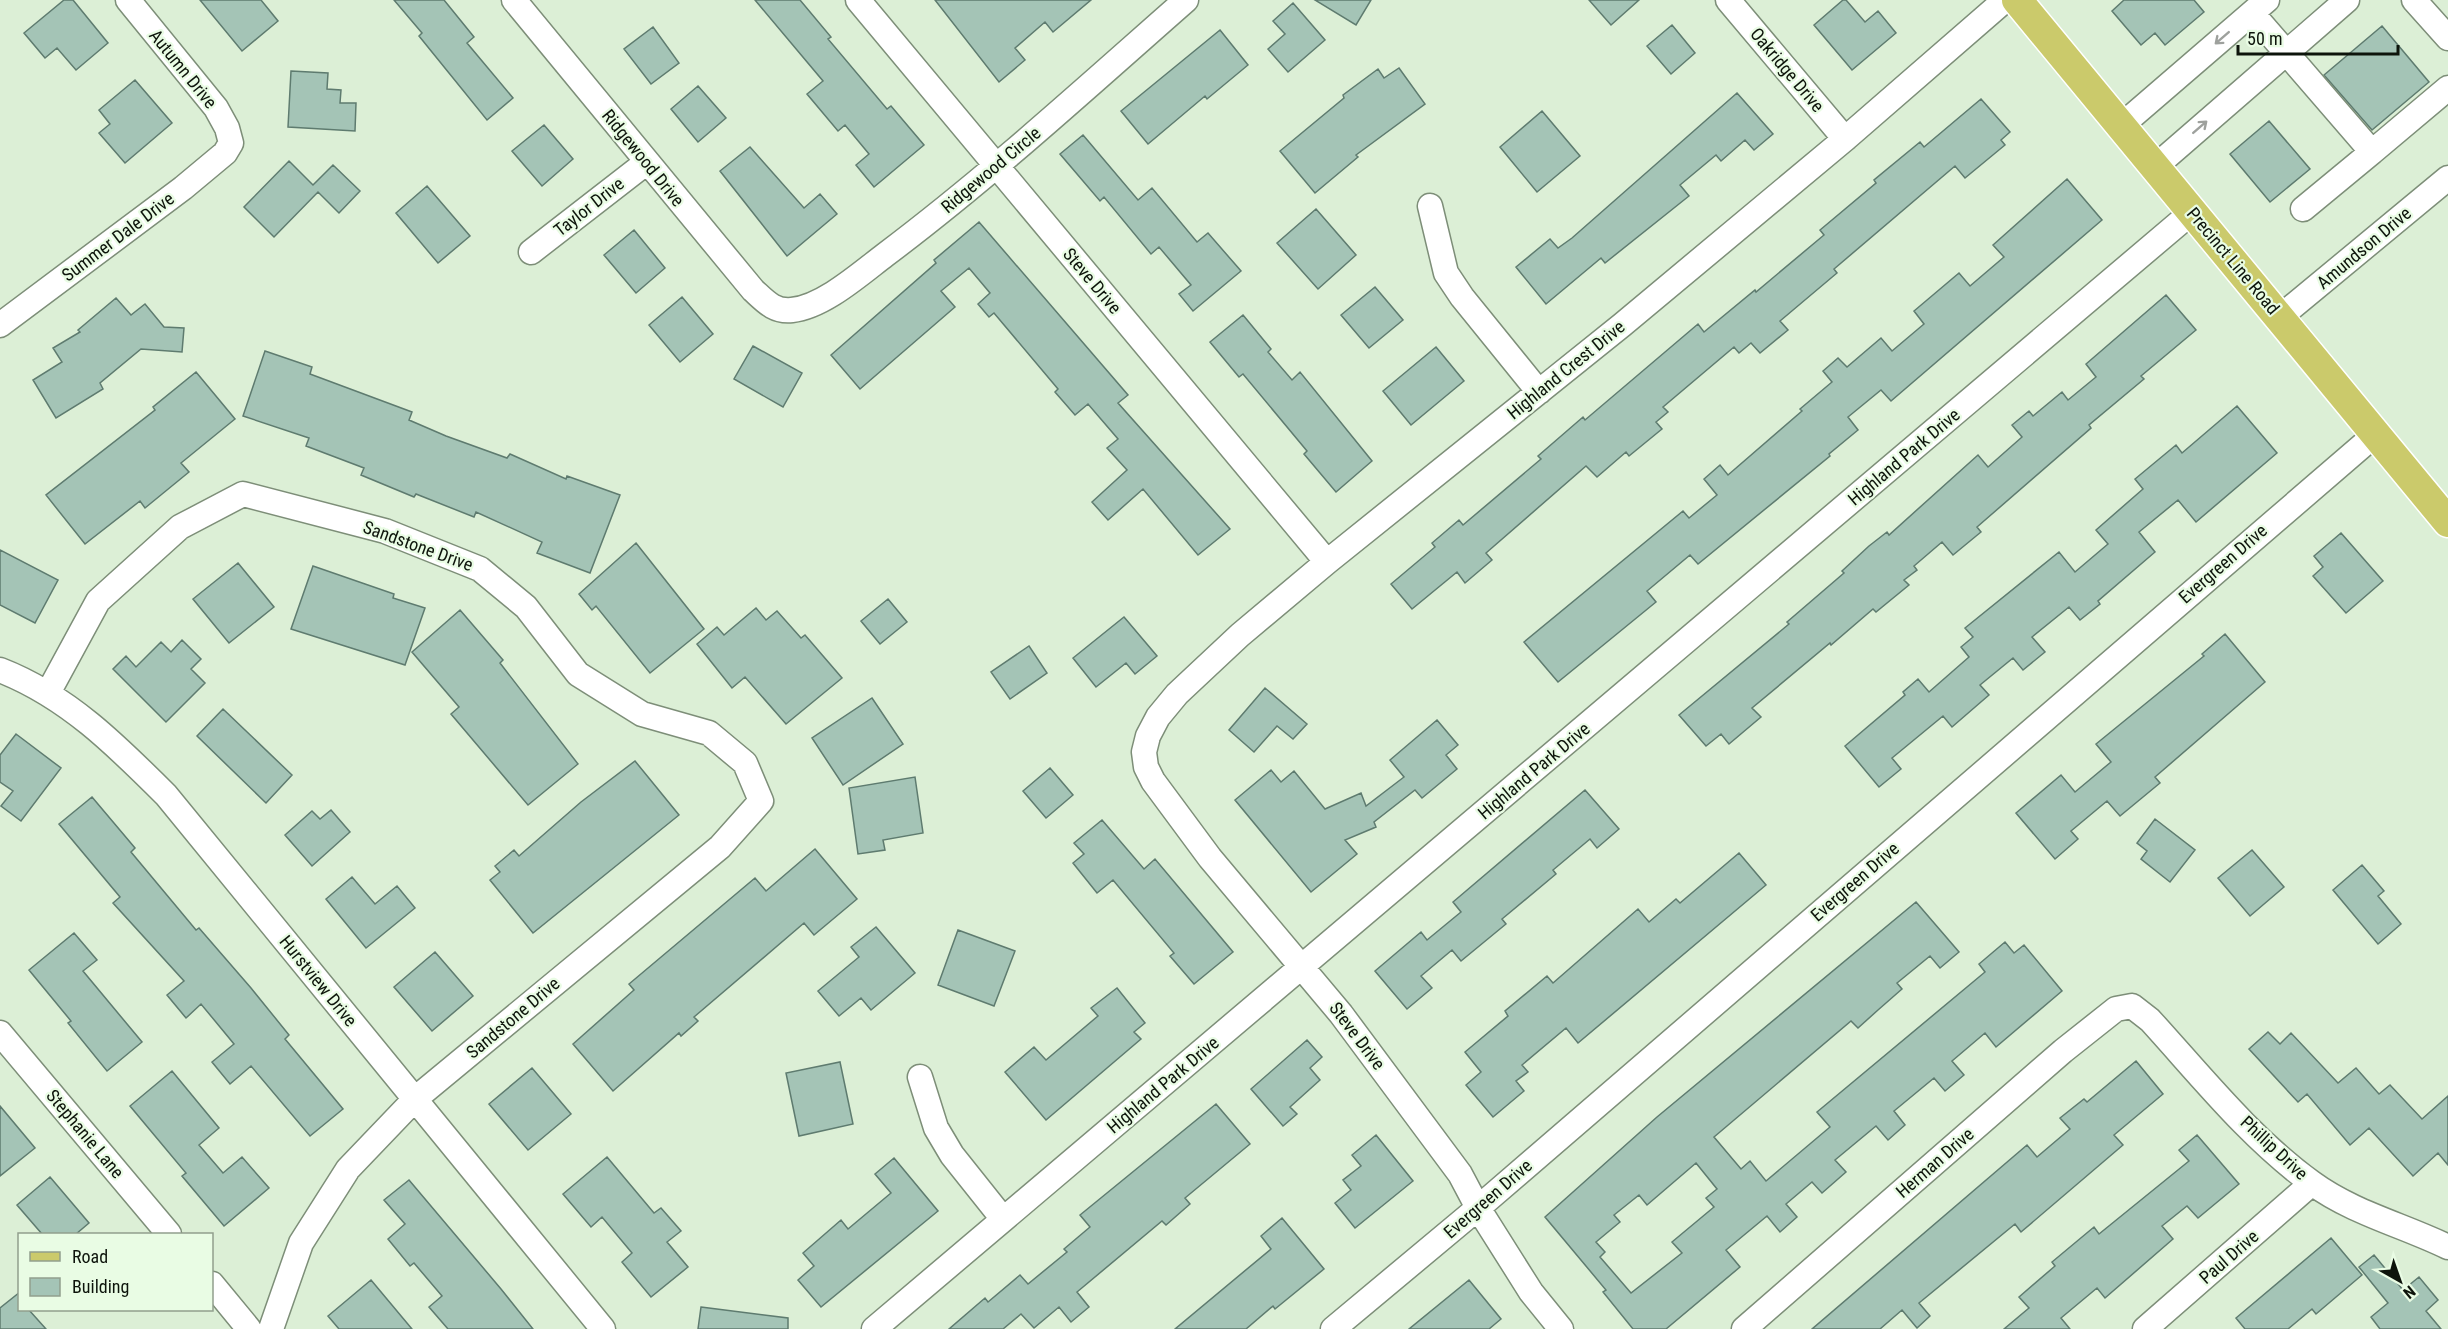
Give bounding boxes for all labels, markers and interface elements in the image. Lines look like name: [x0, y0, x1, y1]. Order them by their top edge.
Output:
scale bar: [2238, 18, 2398, 56]
street label: Oakridge Drive: [1746, 23, 1829, 116]
street label: Autumn Drive: [145, 25, 222, 112]
text: 50 m: [2247, 28, 2282, 49]
one-way arrow: [2215, 31, 2230, 45]
street label: Ridgewood Drive: [598, 105, 689, 210]
one-way arrow: [2192, 120, 2207, 134]
street label: Ridgewood Circle: [937, 122, 1045, 217]
street label: Taylor Drive: [550, 173, 628, 240]
street label: Summer Dale Drive: [58, 188, 178, 286]
street label: Amundson Drive: [2312, 202, 2415, 293]
street label: Precinct Line Road: [2183, 203, 2284, 318]
street label: Steve Drive: [1059, 244, 1126, 318]
street label: Highland Crest Drive: [1503, 316, 1629, 423]
street label: Highland Park Drive: [1843, 404, 1964, 510]
street label: Sandstone Drive: [360, 516, 476, 575]
street label: Evergreen Drive: [2174, 520, 2271, 608]
street label: Highland Park Drive: [1473, 718, 1594, 824]
street label: Evergreen Drive: [1806, 838, 1903, 926]
street label: Hurstview Drive: [275, 931, 361, 1030]
street label: Sandstone Drive: [462, 973, 564, 1063]
street label: Steve Drive: [1325, 998, 1390, 1074]
street label: Highland Park Drive: [1102, 1032, 1223, 1138]
street label: Stephanie Lane: [42, 1085, 128, 1182]
street label: Phillip Drive: [2236, 1111, 2312, 1184]
street label: Herman Drive: [1892, 1123, 1978, 1202]
street label: Evergreen Drive: [1439, 1155, 1536, 1243]
street label: Paul Drive: [2195, 1225, 2263, 1288]
legend: [18, 1233, 213, 1311]
text: Road: [72, 1246, 108, 1267]
north arrow: [2370, 1251, 2430, 1311]
text: Building: [72, 1276, 129, 1297]
text: N: [2399, 1282, 2419, 1303]

